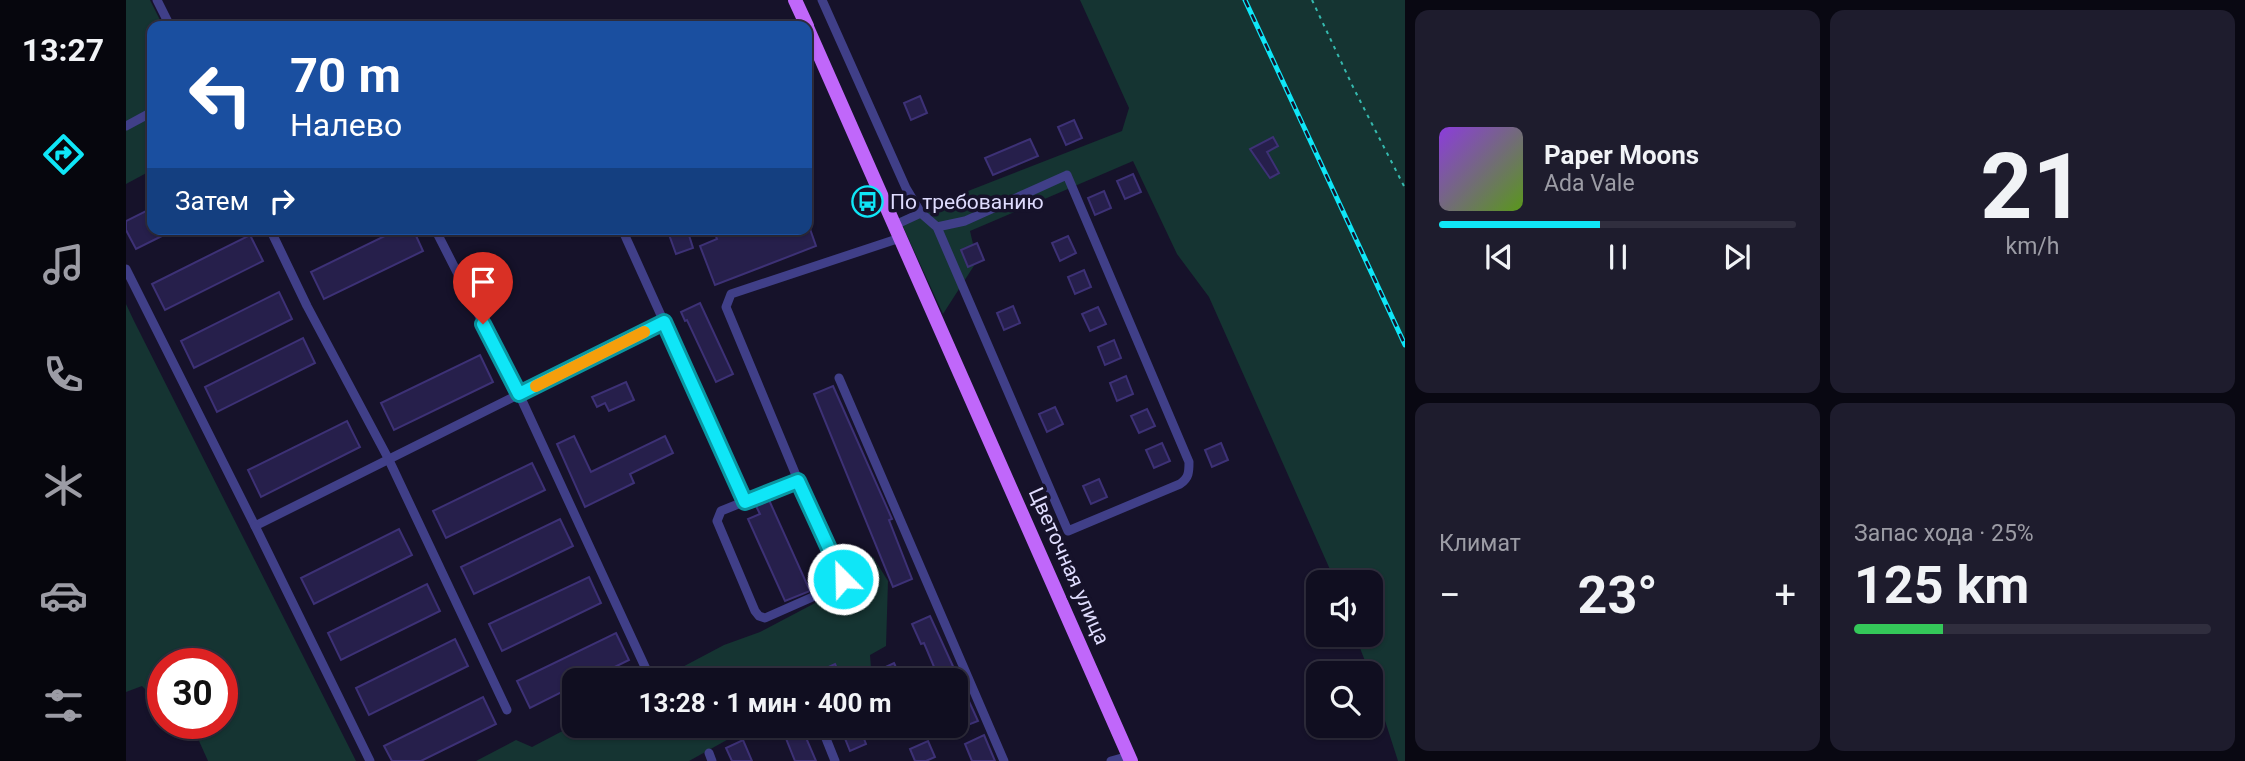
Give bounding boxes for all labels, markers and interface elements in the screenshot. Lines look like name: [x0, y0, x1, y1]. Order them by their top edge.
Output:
text: 13:27: [22, 31, 104, 69]
text: 70 m: [290, 47, 401, 104]
icon: left: [175, 49, 266, 140]
text: Налево: [290, 106, 402, 144]
icon: directions: [39, 130, 88, 179]
text: 21: [1980, 134, 2085, 240]
text: Paper Moons: [1544, 140, 1699, 170]
text: Ada Vale: [1544, 170, 1635, 197]
icon: right: [263, 182, 301, 220]
bus stop icon: По требованию: [850, 185, 884, 219]
text: Затем: [175, 186, 249, 216]
place label: По требованию: [890, 190, 1044, 214]
text: km/h: [2006, 233, 2060, 260]
icon: previous: [1480, 238, 1518, 276]
icon: pause: [1599, 238, 1637, 276]
icon: next: [1718, 238, 1756, 276]
icon: music: [39, 240, 88, 289]
pin: [453, 252, 513, 324]
icon: arrive: [464, 263, 502, 301]
icon: phone: [39, 350, 88, 399]
icon: climate: [39, 461, 88, 510]
street label: Цветочная улица: [1024, 484, 1114, 648]
text: Запас хода · 25%: [1854, 520, 2034, 547]
text: Климат: [1439, 530, 1521, 557]
position arrow: [806, 542, 880, 616]
text: 125 km: [1854, 555, 2029, 616]
text: 23°: [1578, 565, 1658, 626]
map controls: [1306, 570, 1383, 738]
button: sound: [1306, 570, 1383, 647]
icon: car: [39, 571, 88, 620]
text: −: [1439, 573, 1461, 617]
text: +: [1774, 573, 1796, 617]
speed limit sign: 30: [147, 648, 238, 739]
button: search: [1306, 661, 1383, 738]
icon: filters: [39, 681, 88, 730]
text: 13:28 · 1 мин · 400 m: [639, 688, 891, 718]

